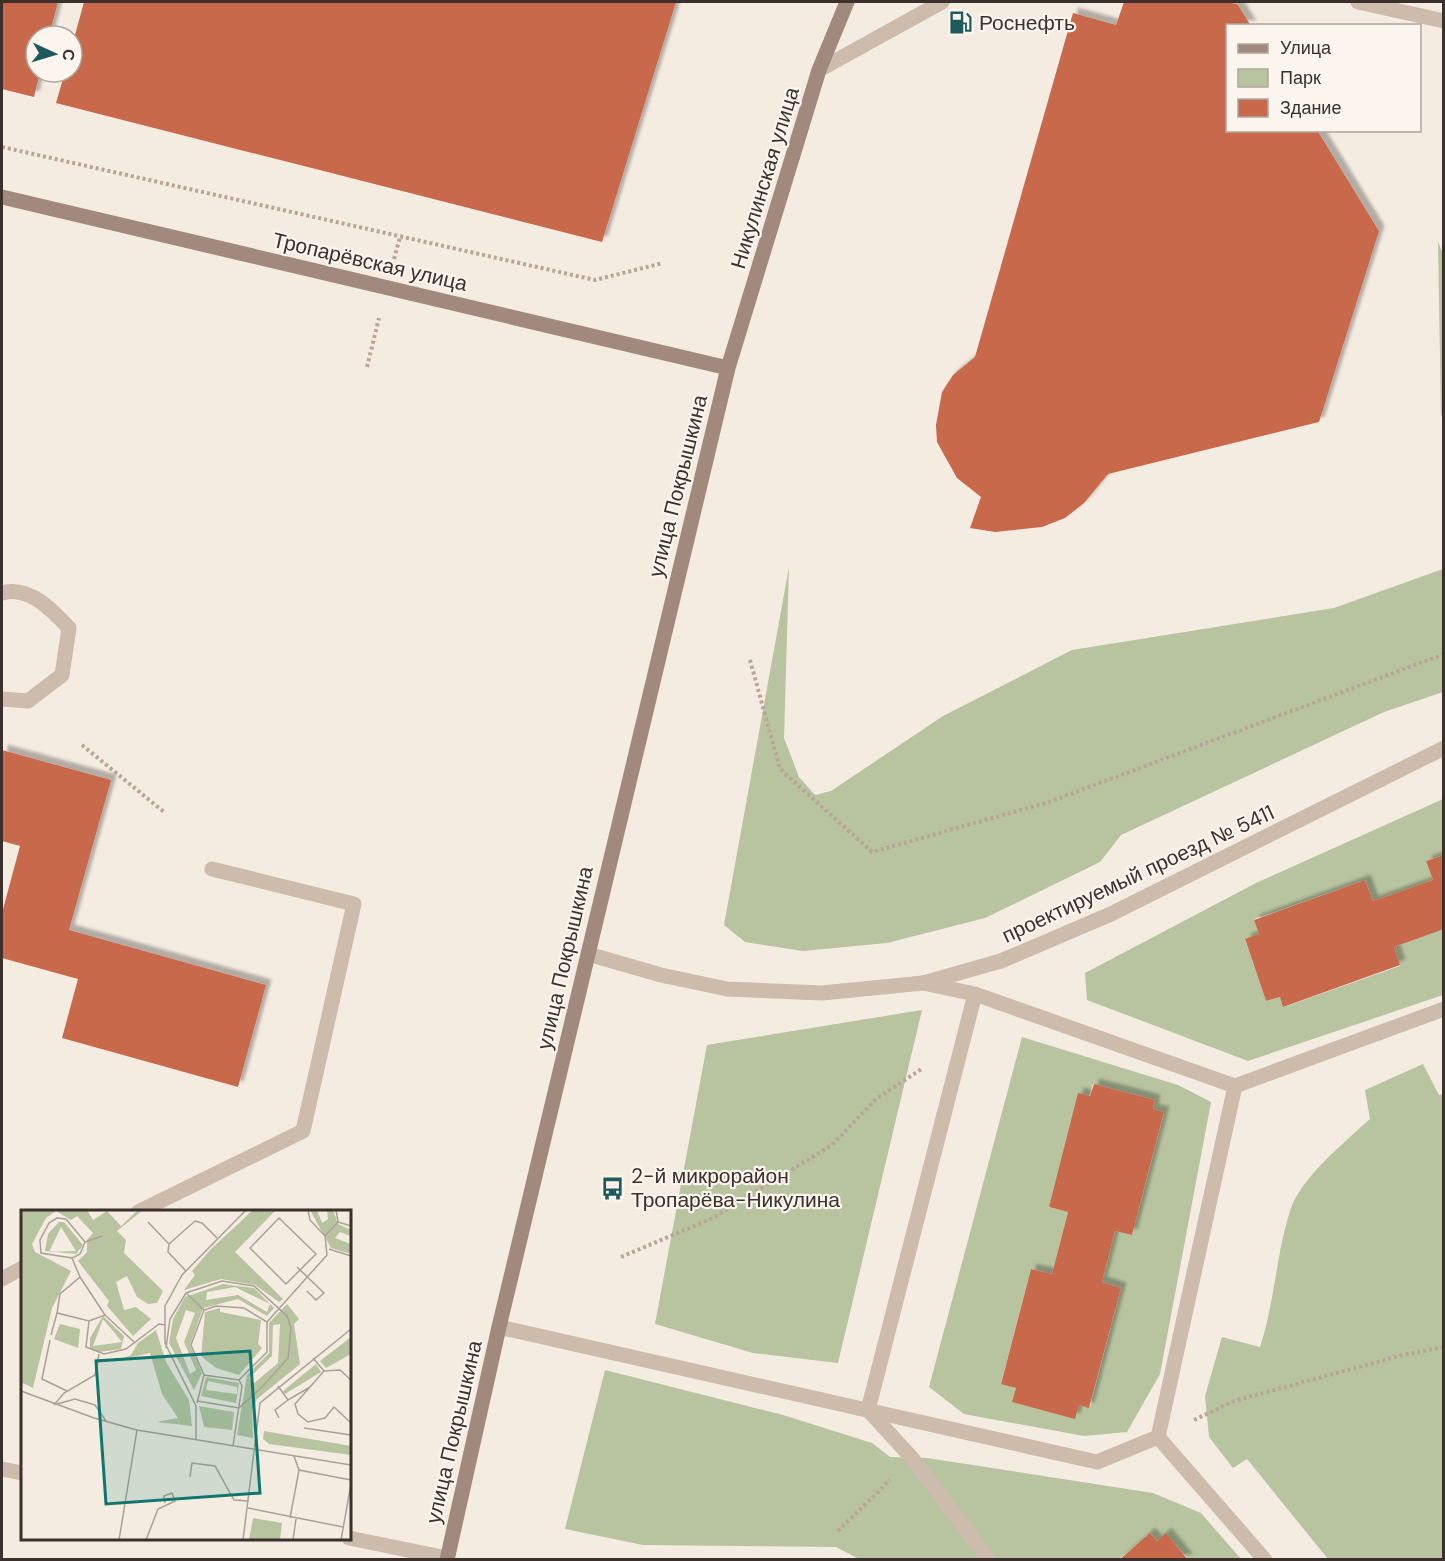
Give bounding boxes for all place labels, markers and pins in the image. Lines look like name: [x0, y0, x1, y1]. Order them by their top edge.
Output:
place label: Роснефть: [979, 9, 1075, 37]
fuel station icon: Роснефть: [948, 10, 974, 36]
place label: 2-й микрорайон Тропарёва-Никулина: [631, 1162, 840, 1214]
bus stop icon: 2-й микрорайон Тропарёва-Никулина: [600, 1175, 626, 1201]

